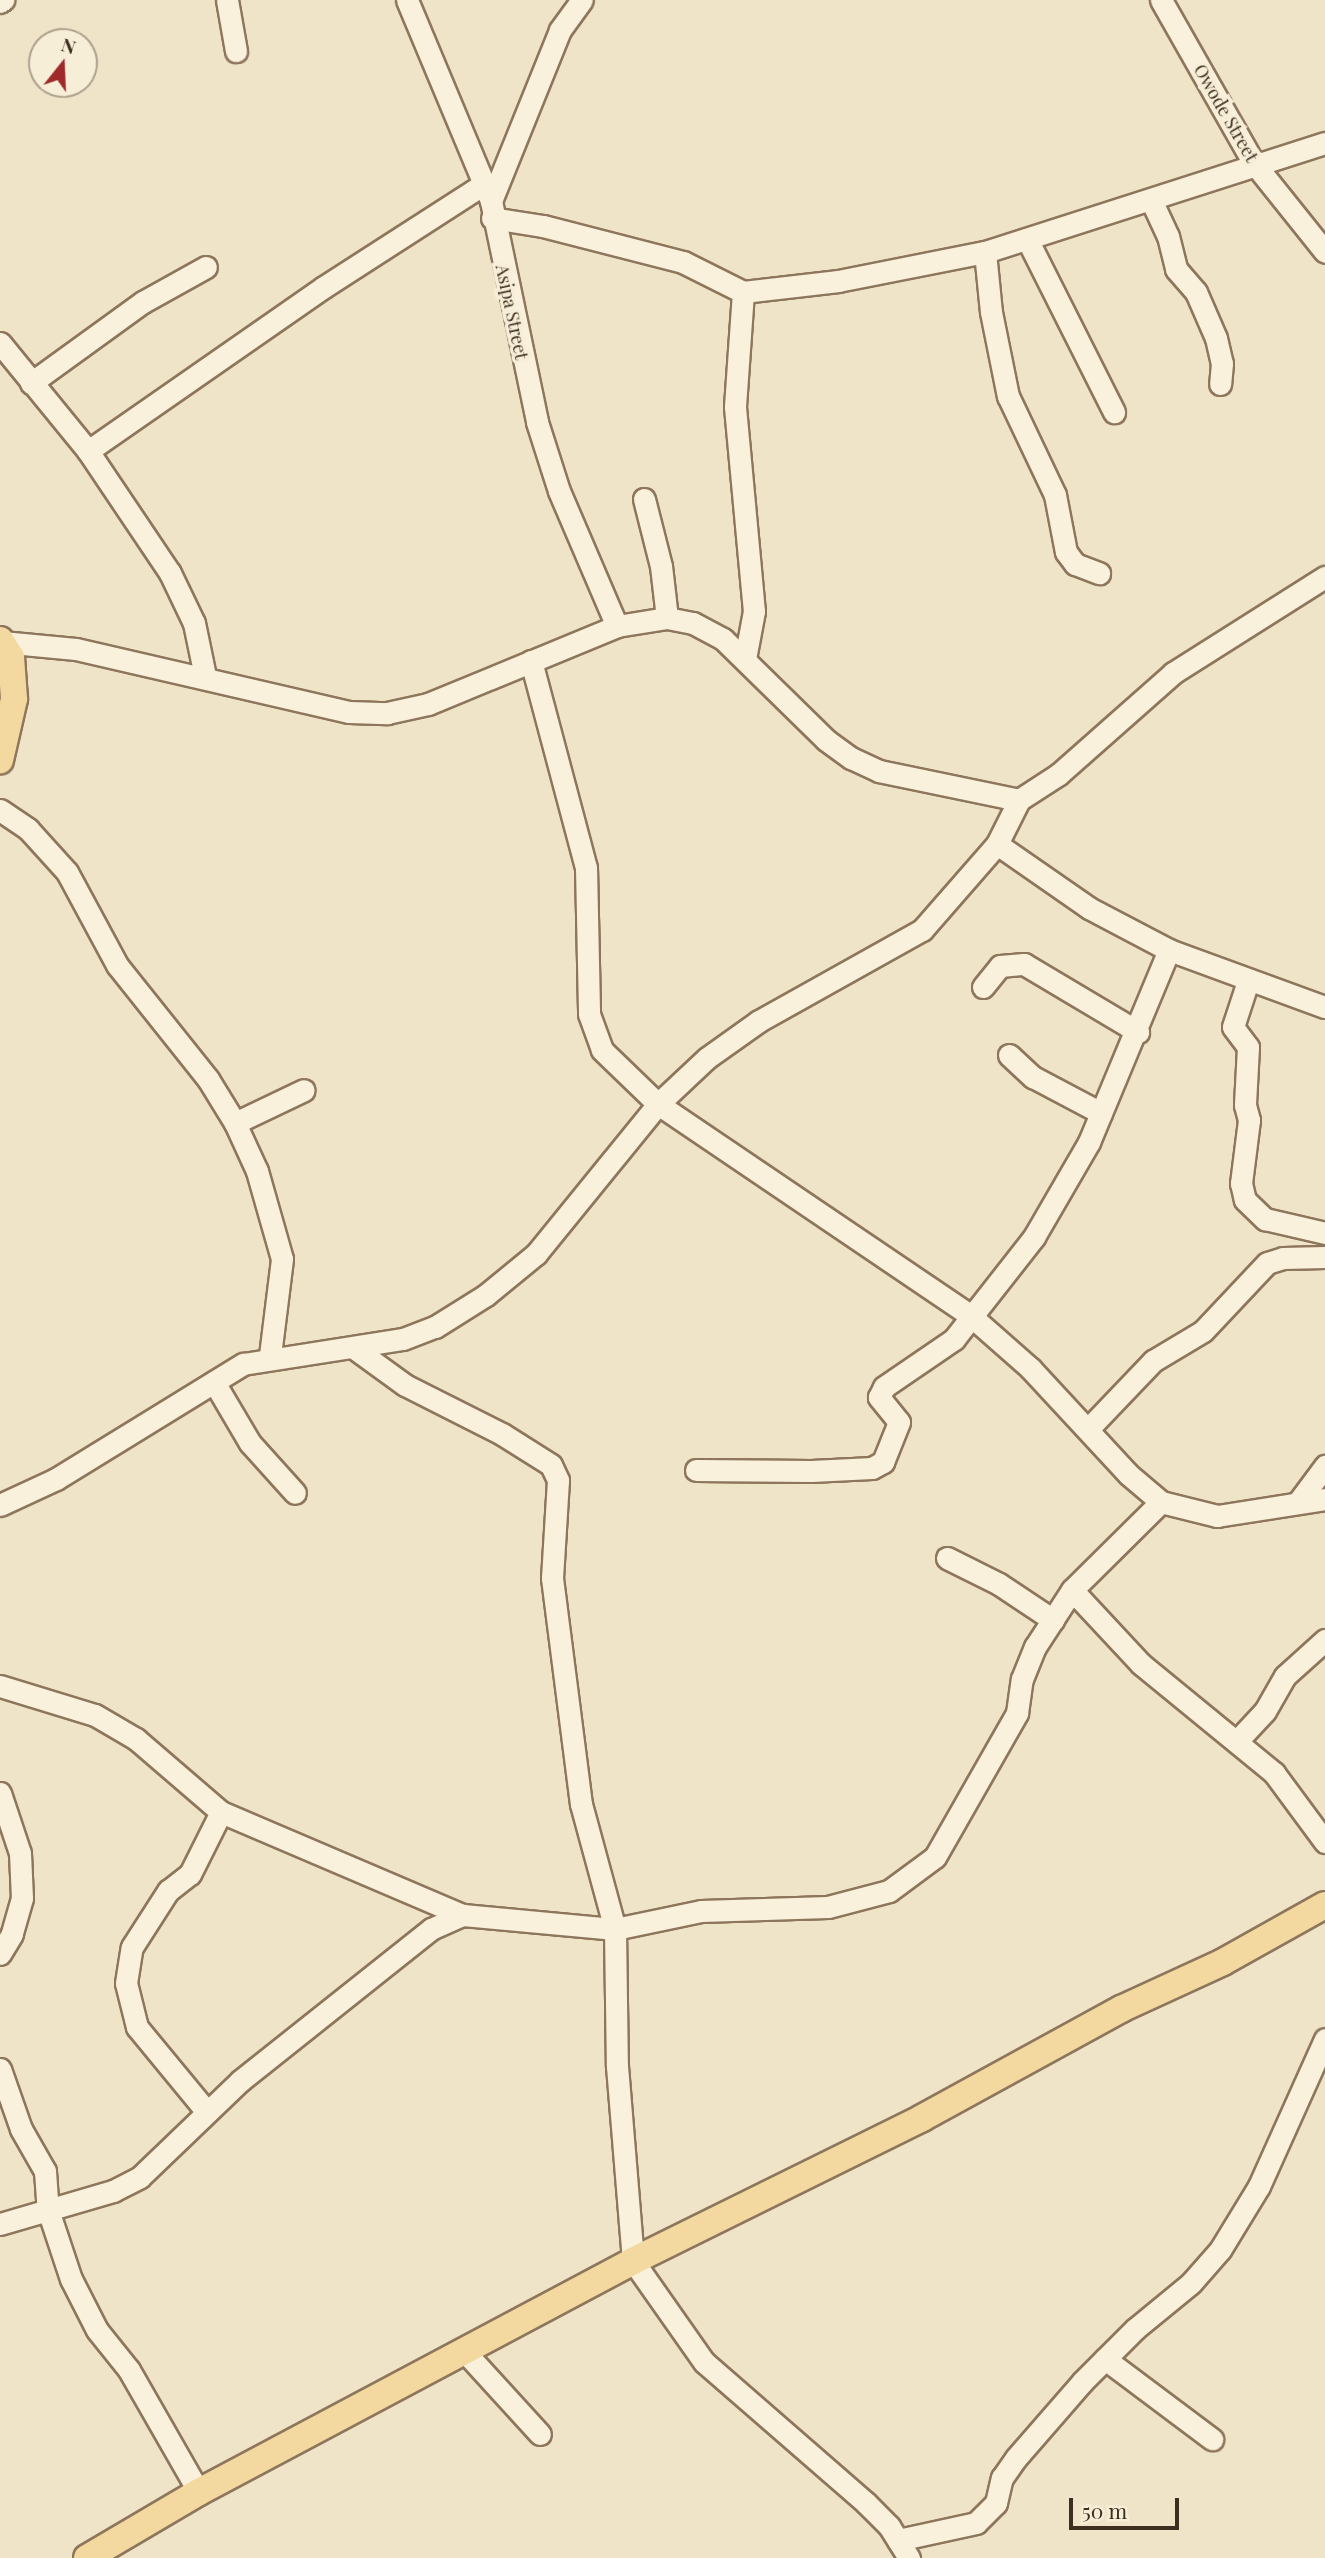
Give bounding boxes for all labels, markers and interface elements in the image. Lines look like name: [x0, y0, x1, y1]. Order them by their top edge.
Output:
north arrow: [28, 28, 98, 98]
text: N: [58, 30, 79, 59]
street label: Owode Street: [1189, 60, 1263, 166]
street label: Asipa Street: [491, 262, 533, 362]
scale bar: [1073, 2484, 1183, 2528]
text: 50 m: [1082, 2496, 1127, 2524]

